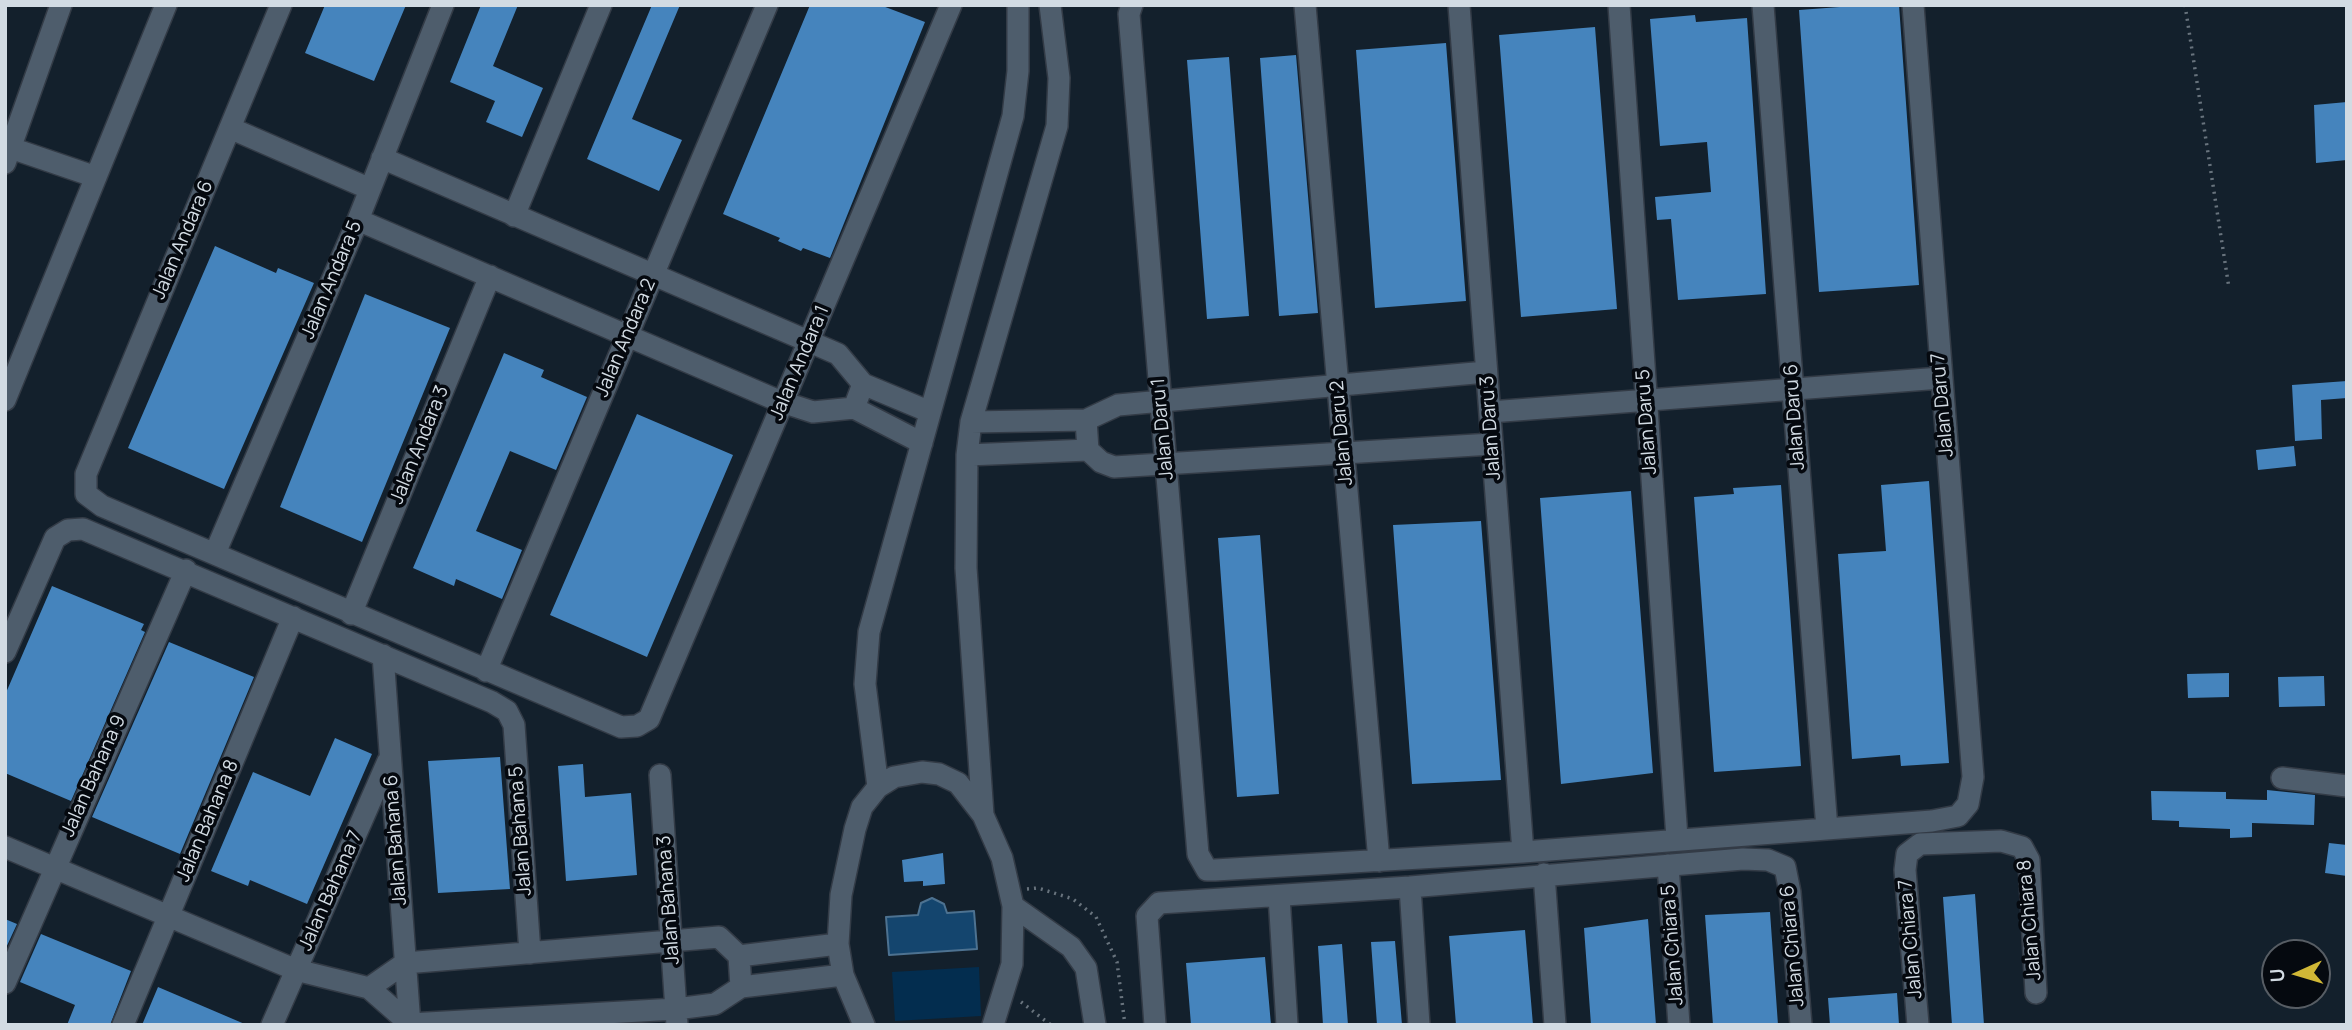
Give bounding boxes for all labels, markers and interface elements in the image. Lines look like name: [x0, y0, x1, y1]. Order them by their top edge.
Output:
street label: Jalan Andara 6: [148, 177, 218, 303]
street label: Jalan Andara 5: [297, 217, 367, 343]
street label: Jalan Andara 2: [591, 275, 661, 401]
street label: Jalan Andara 1: [766, 302, 834, 424]
street label: Jalan Daru 7: [1927, 352, 1959, 458]
street label: Jalan Daru 6: [1780, 363, 1810, 471]
street label: Jalan Daru 5: [1632, 369, 1662, 475]
street label: Jalan Daru 3: [1476, 375, 1506, 481]
street label: Jalan Daru 1: [1147, 377, 1179, 481]
street label: Jalan Daru 2: [1326, 379, 1358, 487]
street label: Jalan Andara 3: [386, 382, 454, 508]
street label: Jalan Bahana 9: [57, 712, 131, 840]
street label: Jalan Bahana 8: [172, 757, 244, 885]
street label: Jalan Bahana 5: [505, 765, 537, 897]
street label: Jalan Bahana 6: [380, 774, 412, 906]
street label: Jalan Bahana 7: [294, 828, 368, 954]
street label: Jalan Bahana 3: [653, 835, 685, 965]
street label: Jalan Chiara 8: [2013, 859, 2047, 981]
street label: Jalan Chiara 7: [1894, 878, 1928, 1000]
street label: Jalan Chiara 5: [1657, 884, 1689, 1006]
street label: Jalan Chiara 6: [1776, 884, 1810, 1008]
north arrow: [2261, 939, 2331, 1009]
text: U: [2264, 968, 2290, 983]

